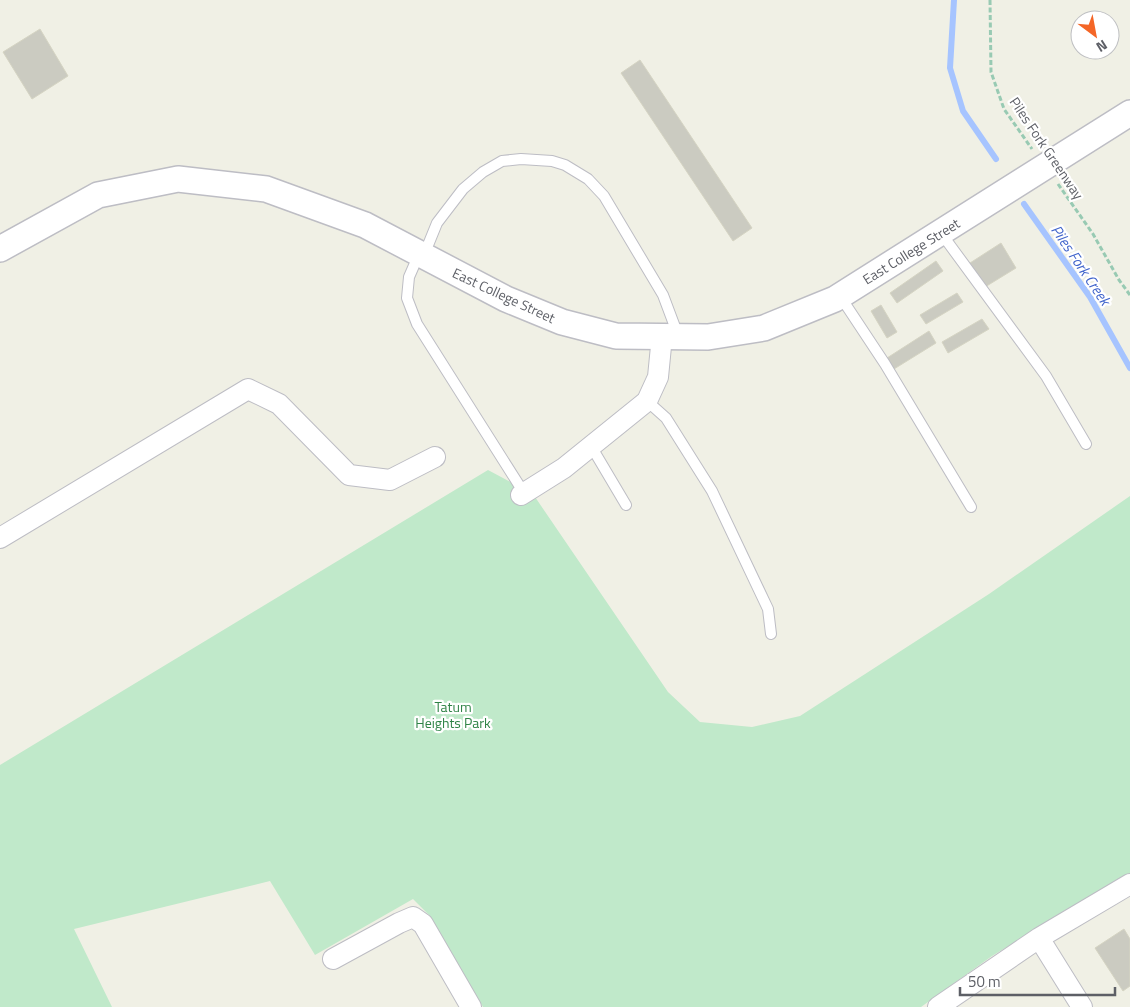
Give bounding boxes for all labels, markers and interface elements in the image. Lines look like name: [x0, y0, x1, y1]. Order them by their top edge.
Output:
north arrow: [1070, 10, 1120, 60]
text: N: [1092, 35, 1112, 58]
street label: Piles Fork Greenway: [1005, 93, 1089, 204]
street label: East College Street: [858, 213, 964, 289]
water label: Piles Fork Creek: [1045, 220, 1118, 312]
street label: East College Street: [449, 262, 559, 328]
park label: Tatum Heights Park: [415, 696, 491, 733]
scale bar: [960, 964, 1115, 996]
text: 50 m: [968, 970, 1001, 993]

